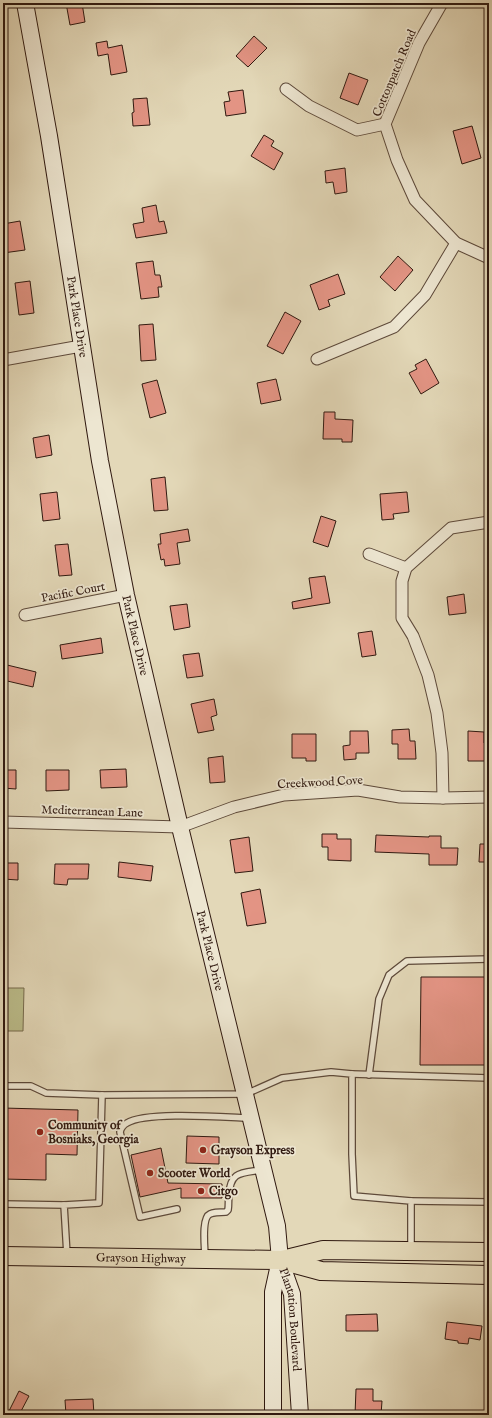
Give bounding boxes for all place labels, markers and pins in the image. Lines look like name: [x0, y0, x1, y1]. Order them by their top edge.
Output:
place label: Community of Bosniaks, Georgia: [48, 1118, 139, 1148]
marker: Community of Bosniaks, Georgia: [35, 1127, 45, 1137]
place label: Grayson Express: [211, 1143, 295, 1159]
marker: Grayson Express: [198, 1145, 208, 1155]
place label: Scooter World: [158, 1166, 231, 1181]
marker: Scooter World: [145, 1168, 155, 1178]
place label: Citgo: [209, 1184, 238, 1200]
marker: Citgo: [196, 1186, 206, 1196]

